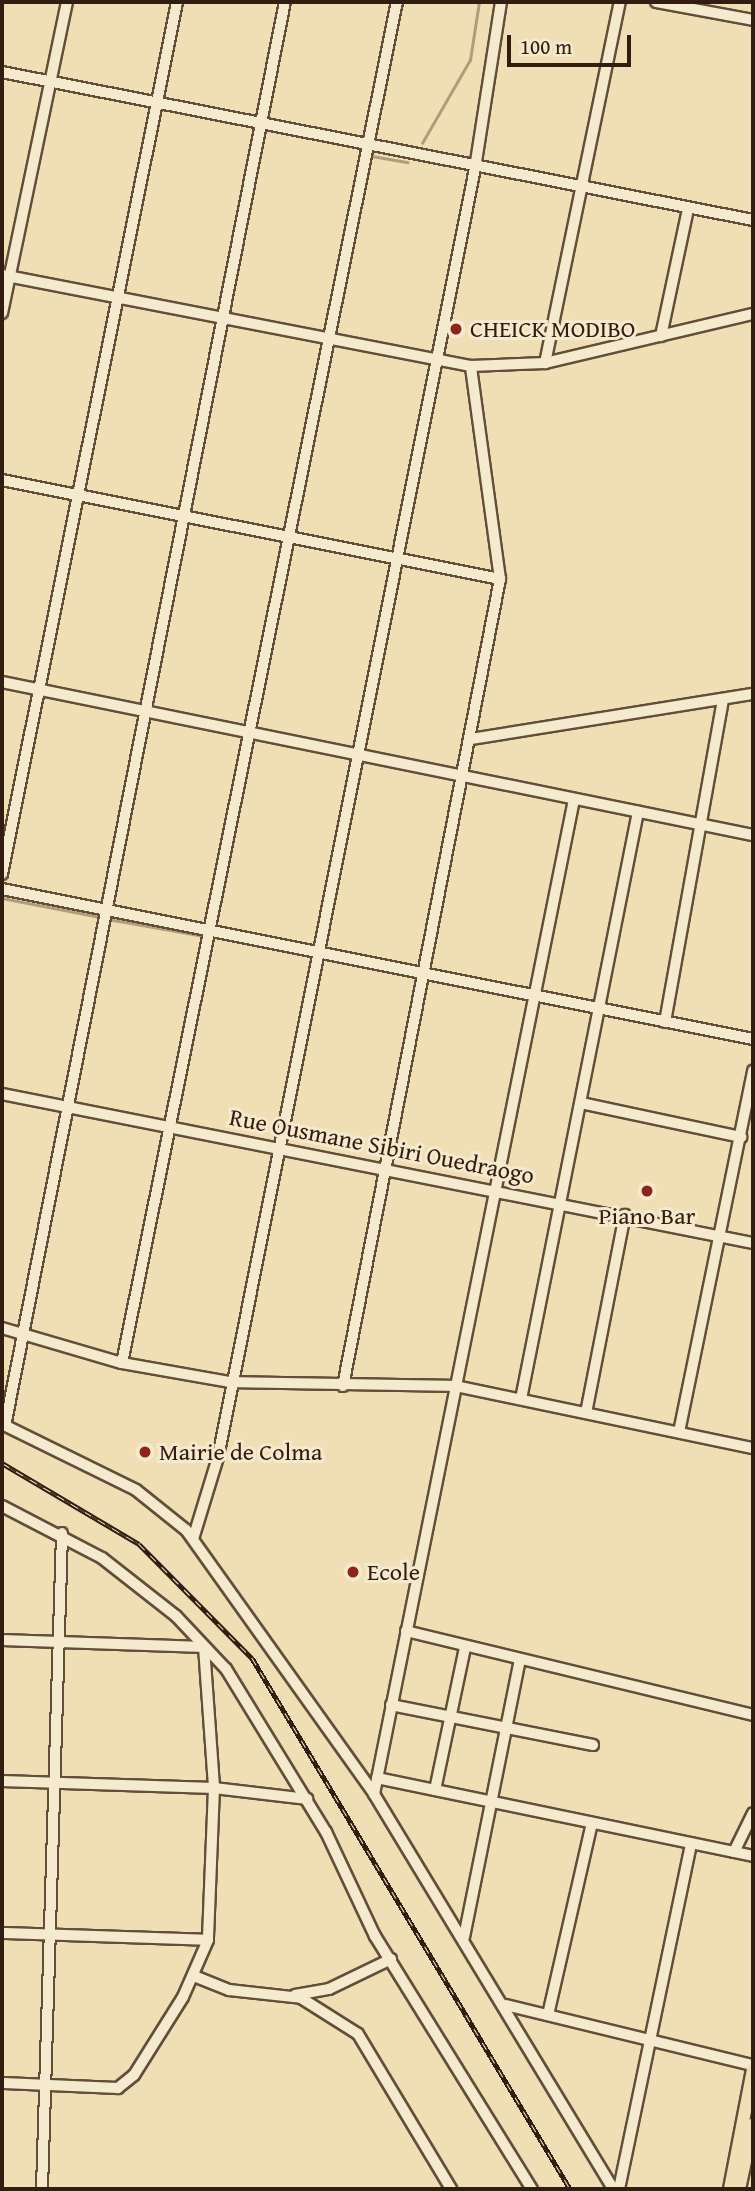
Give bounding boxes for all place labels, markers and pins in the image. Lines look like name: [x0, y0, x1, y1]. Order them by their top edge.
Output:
place label: CHEICK MODIBO: [470, 315, 635, 343]
marker: CHEICK MODIBO: [448, 321, 464, 337]
marker: Piano Bar: [639, 1183, 655, 1199]
place label: Piano Bar: [599, 1202, 695, 1230]
place label: Mairie de Colma: [159, 1438, 322, 1466]
marker: Mairie de Colma: [137, 1444, 153, 1460]
place label: Ecole: [367, 1558, 420, 1586]
marker: Ecole: [345, 1564, 361, 1580]

